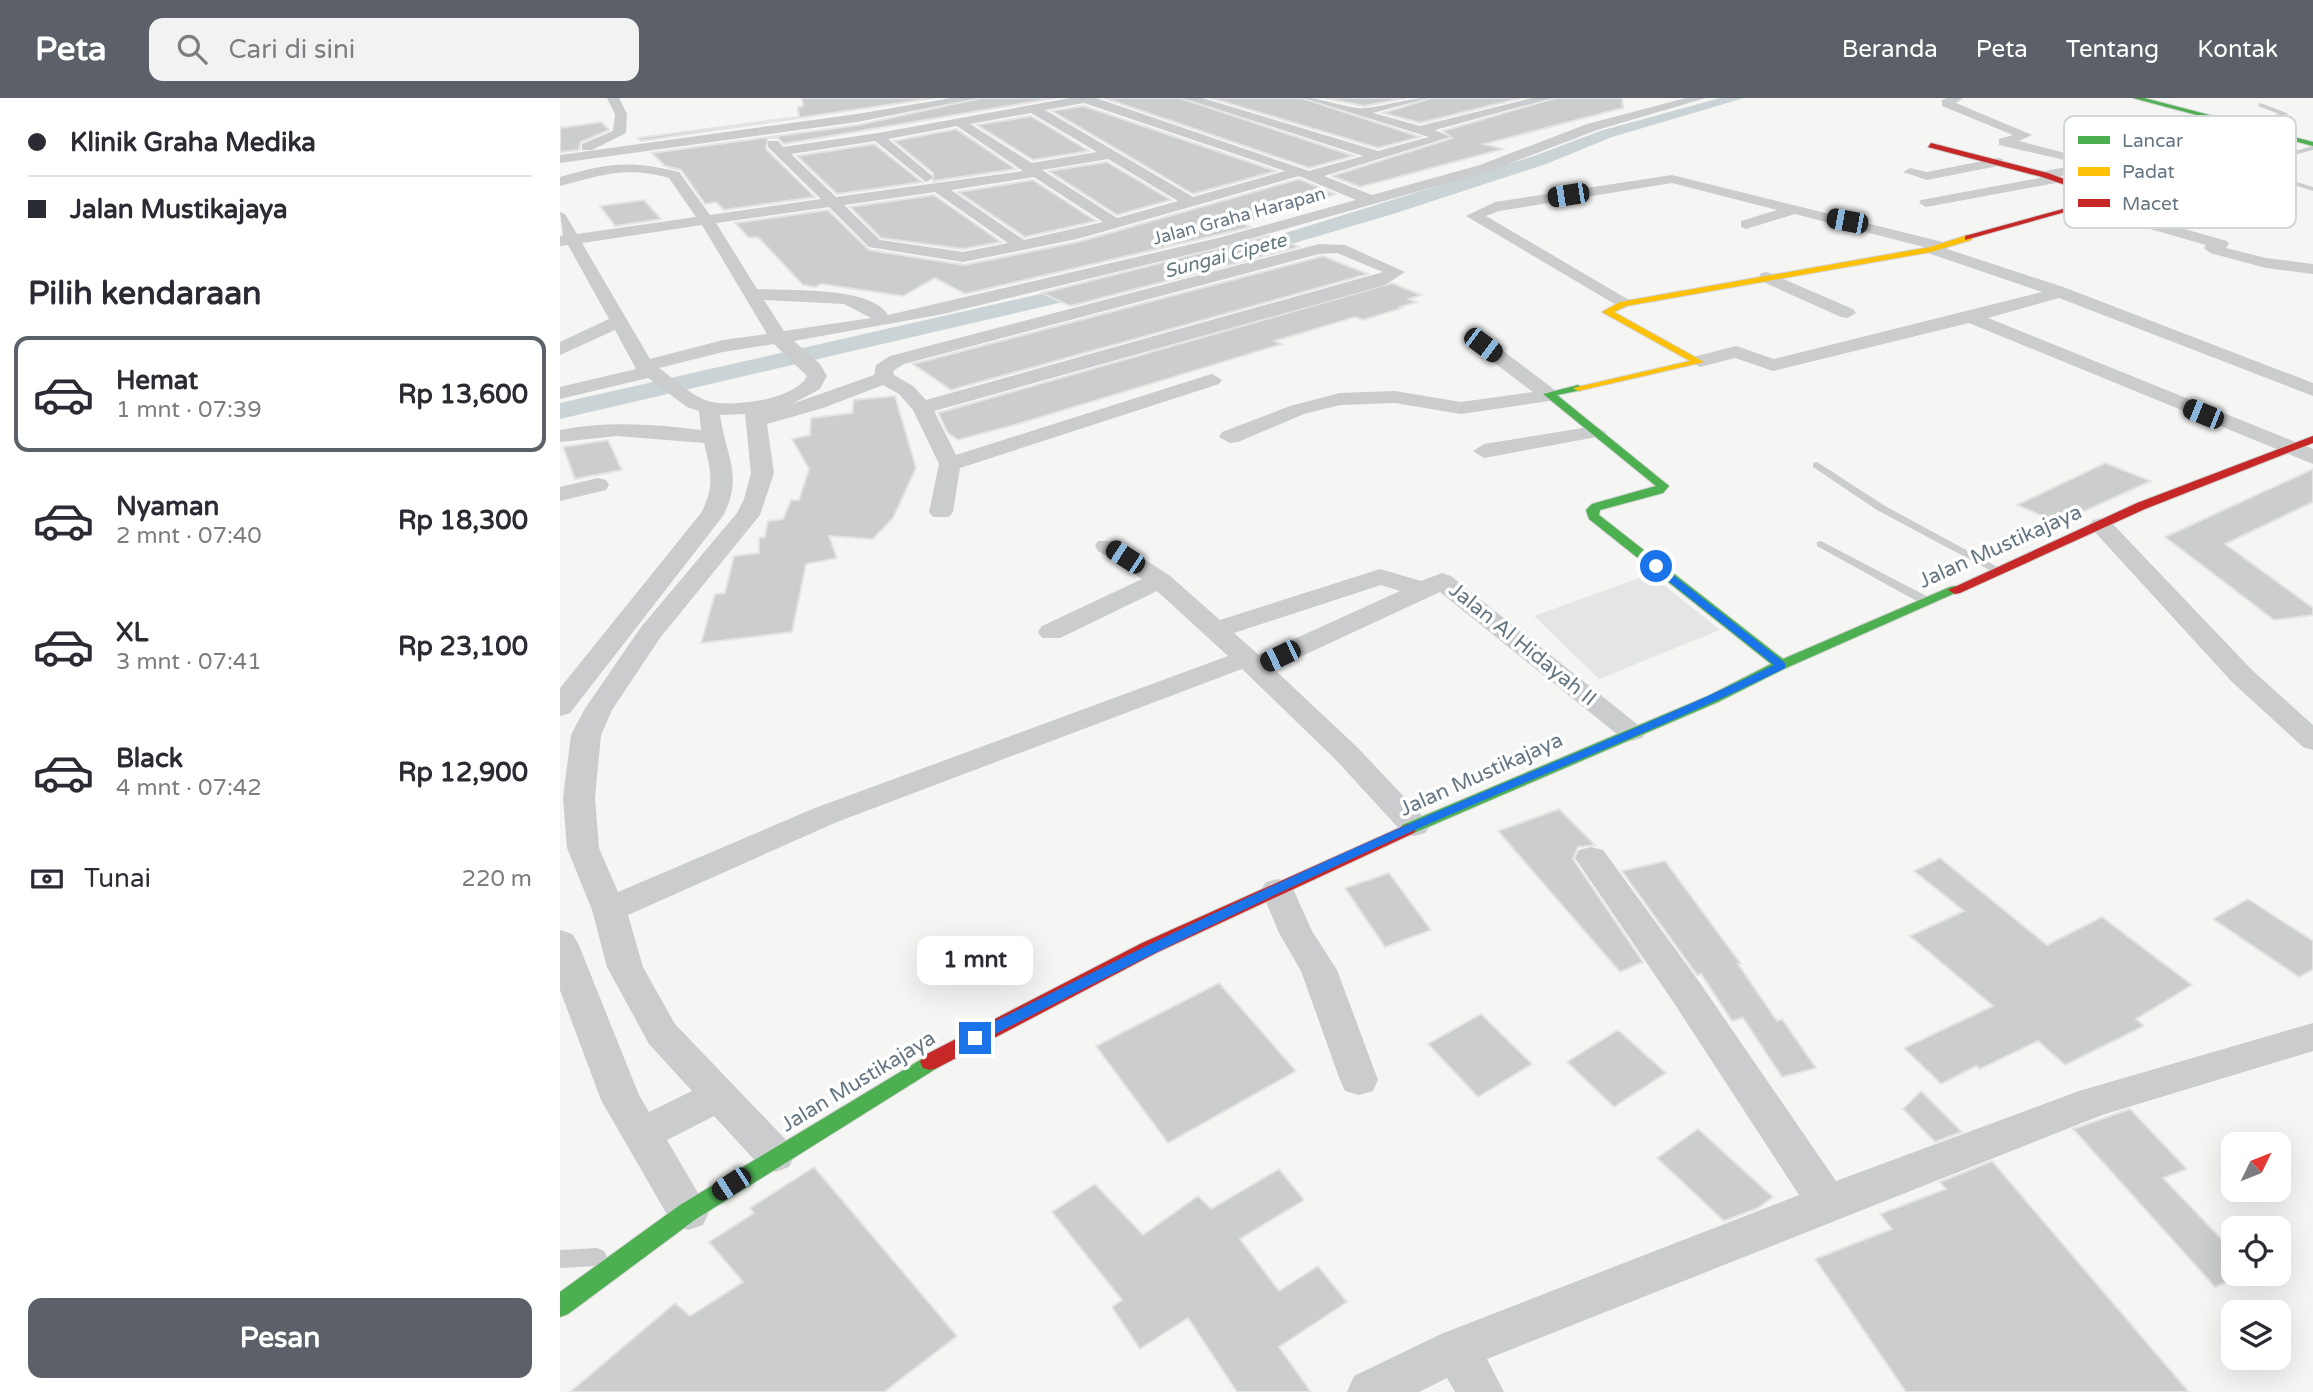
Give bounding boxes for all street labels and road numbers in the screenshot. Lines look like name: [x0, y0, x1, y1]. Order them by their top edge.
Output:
street label: Jalan Graha Harapan: [1150, 182, 1328, 250]
street label: Jalan Mustikajaya: [1915, 499, 2086, 594]
street label: Jalan Al Hidayah II: [1444, 577, 1601, 711]
street label: Jalan Mustikajaya: [1396, 727, 1567, 822]
street label: Jalan Mustikajaya: [776, 1025, 940, 1137]

